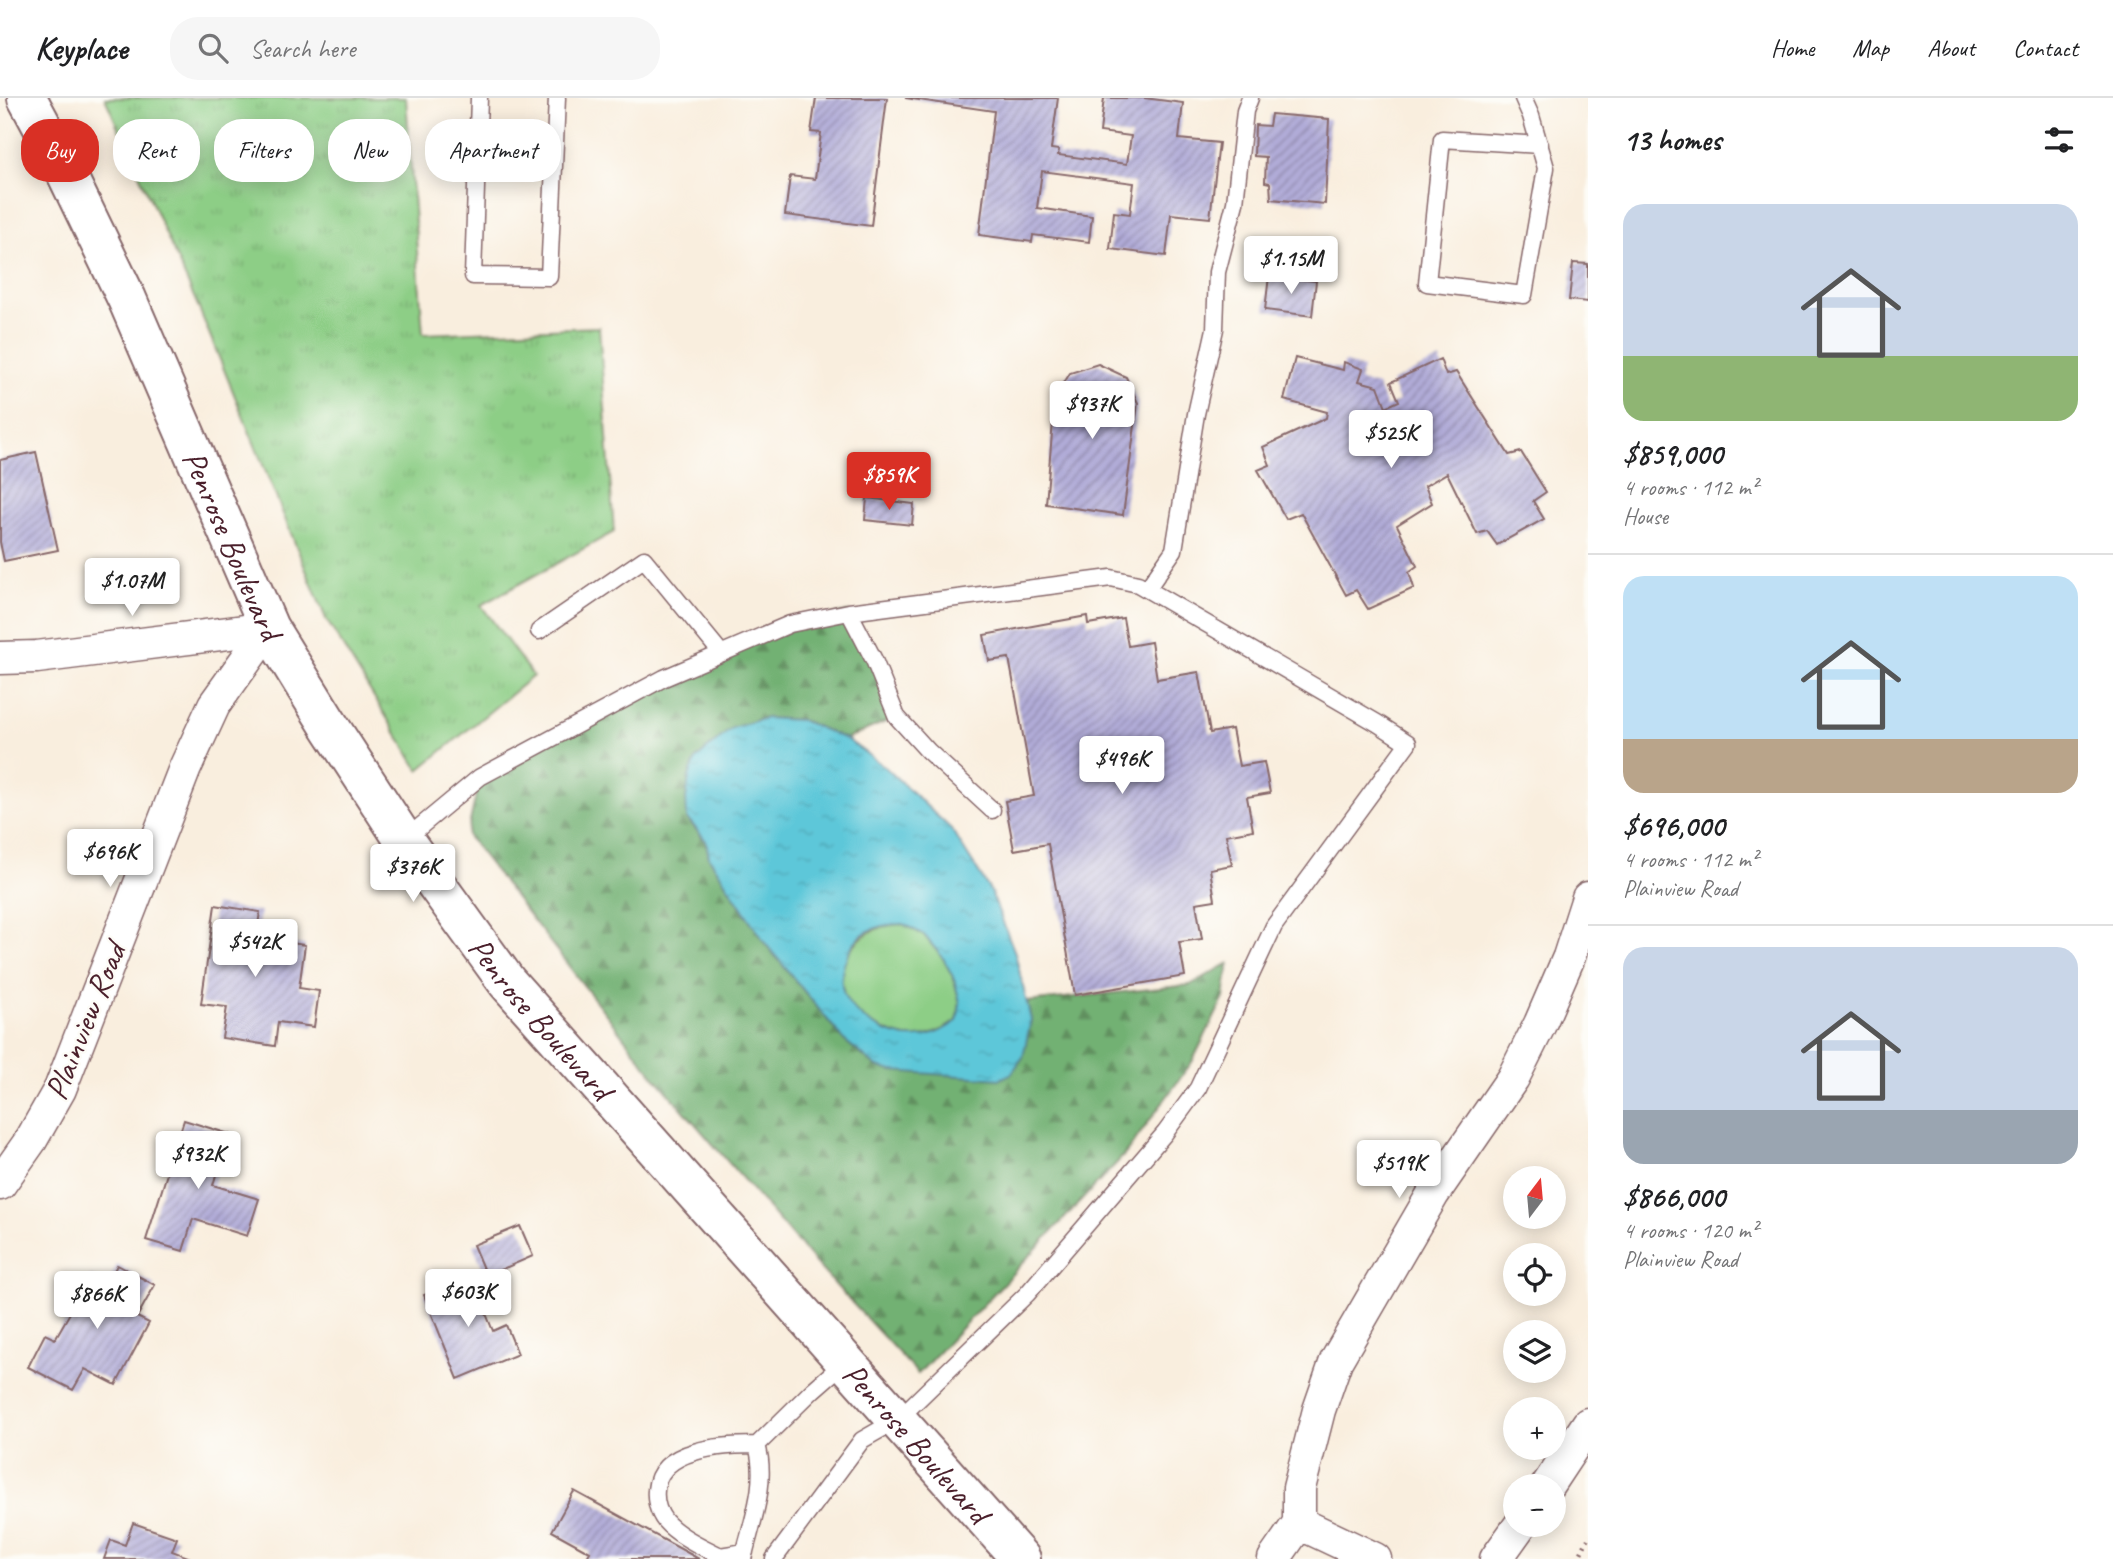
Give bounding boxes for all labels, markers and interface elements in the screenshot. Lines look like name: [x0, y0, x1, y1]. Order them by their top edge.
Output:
search box: [170, 17, 660, 80]
text: Keyplace: [35, 27, 128, 69]
icon: search: [194, 29, 232, 67]
text: Search here: [250, 32, 356, 65]
text: Home: [1771, 33, 1814, 63]
text: Map: [1852, 33, 1889, 63]
text: About: [1927, 33, 1975, 63]
text: Contact: [2013, 33, 2078, 63]
chip: Buy: [21, 119, 99, 182]
chip: Rent: [113, 119, 200, 182]
chip: Filters: [214, 119, 314, 182]
chip: New: [328, 119, 411, 182]
chip: Apartment: [425, 119, 561, 182]
text: 13 homes: [1623, 121, 1721, 159]
icon: filters: [2040, 121, 2078, 159]
pin: $1.15M: [1234, 236, 1348, 296]
text: $1.15M: [1260, 244, 1322, 273]
icon: home: [1788, 250, 1914, 376]
pin: $937K: [1043, 382, 1141, 441]
text: $937K: [1066, 389, 1118, 418]
pin: $525K: [1342, 410, 1440, 470]
text: $525K: [1365, 418, 1417, 447]
text: $859,000: [1623, 435, 1723, 473]
street label: Penrose Boulevard: [173, 444, 294, 652]
pin: $859K: [840, 452, 938, 512]
text: $859K: [863, 460, 915, 489]
text: 4 rooms · 112 m²: [1623, 473, 1758, 502]
text: House: [1623, 502, 1668, 531]
pin: $1.07M: [75, 559, 189, 618]
text: $1.07M: [101, 566, 163, 595]
icon: home: [1788, 622, 1914, 748]
pin: $496K: [1073, 736, 1171, 796]
text: $496K: [1095, 744, 1149, 773]
text: $696,000: [1623, 807, 1724, 845]
pin: $696K: [61, 830, 159, 889]
text: $696K: [83, 837, 137, 866]
pin: $376K: [364, 844, 462, 904]
text: 4 rooms · 112 m²: [1623, 845, 1758, 874]
text: $376K: [386, 852, 440, 881]
text: Plainview Road: [1623, 874, 1738, 903]
pin: $542K: [206, 920, 304, 979]
text: $542K: [229, 927, 281, 956]
street label: Penrose Boulevard: [459, 929, 625, 1112]
street label: Plainview Road: [35, 932, 137, 1106]
icon: home: [1788, 993, 1914, 1119]
pin: $932K: [149, 1132, 247, 1191]
text: $932K: [172, 1139, 224, 1168]
pin: $519K: [1350, 1140, 1448, 1200]
text: $519K: [1373, 1148, 1425, 1177]
north arrow: [1503, 1166, 1566, 1228]
map controls: [1503, 1166, 1566, 1537]
text: $866,000: [1623, 1178, 1725, 1216]
text: 4 rooms · 120 m²: [1623, 1216, 1758, 1245]
button: locate: [1503, 1243, 1566, 1306]
text: Plainview Road: [1623, 1245, 1738, 1274]
pin: $603K: [419, 1270, 517, 1329]
pin: $866K: [48, 1272, 146, 1331]
text: $603K: [441, 1277, 495, 1306]
text: $866K: [70, 1279, 124, 1308]
button: layers: [1503, 1320, 1566, 1383]
street label: Penrose Boulevard: [834, 1354, 1002, 1536]
button: +: [1503, 1397, 1566, 1460]
button: −: [1503, 1474, 1566, 1537]

